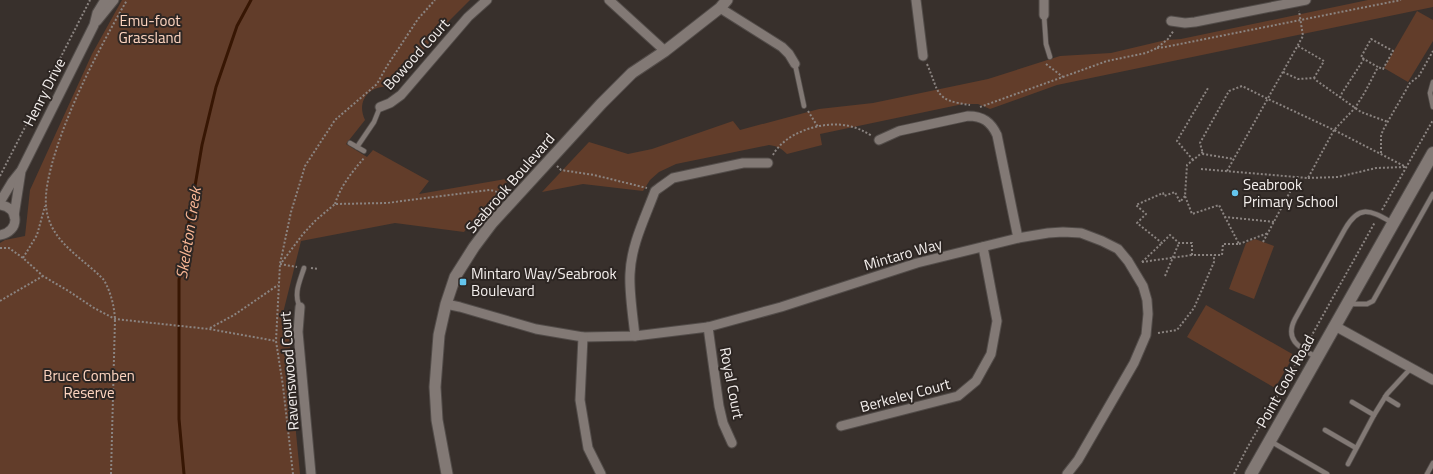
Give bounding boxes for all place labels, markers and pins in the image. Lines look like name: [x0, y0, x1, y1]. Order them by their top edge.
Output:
place label: Seabrook Primary School: [1243, 173, 1338, 213]
marker: Seabrook Primary School: [1230, 188, 1240, 198]
place label: Mintaro Way/Seabrook Boulevard: [471, 262, 617, 302]
marker: Mintaro Way/Seabrook Boulevard: [458, 277, 468, 287]

